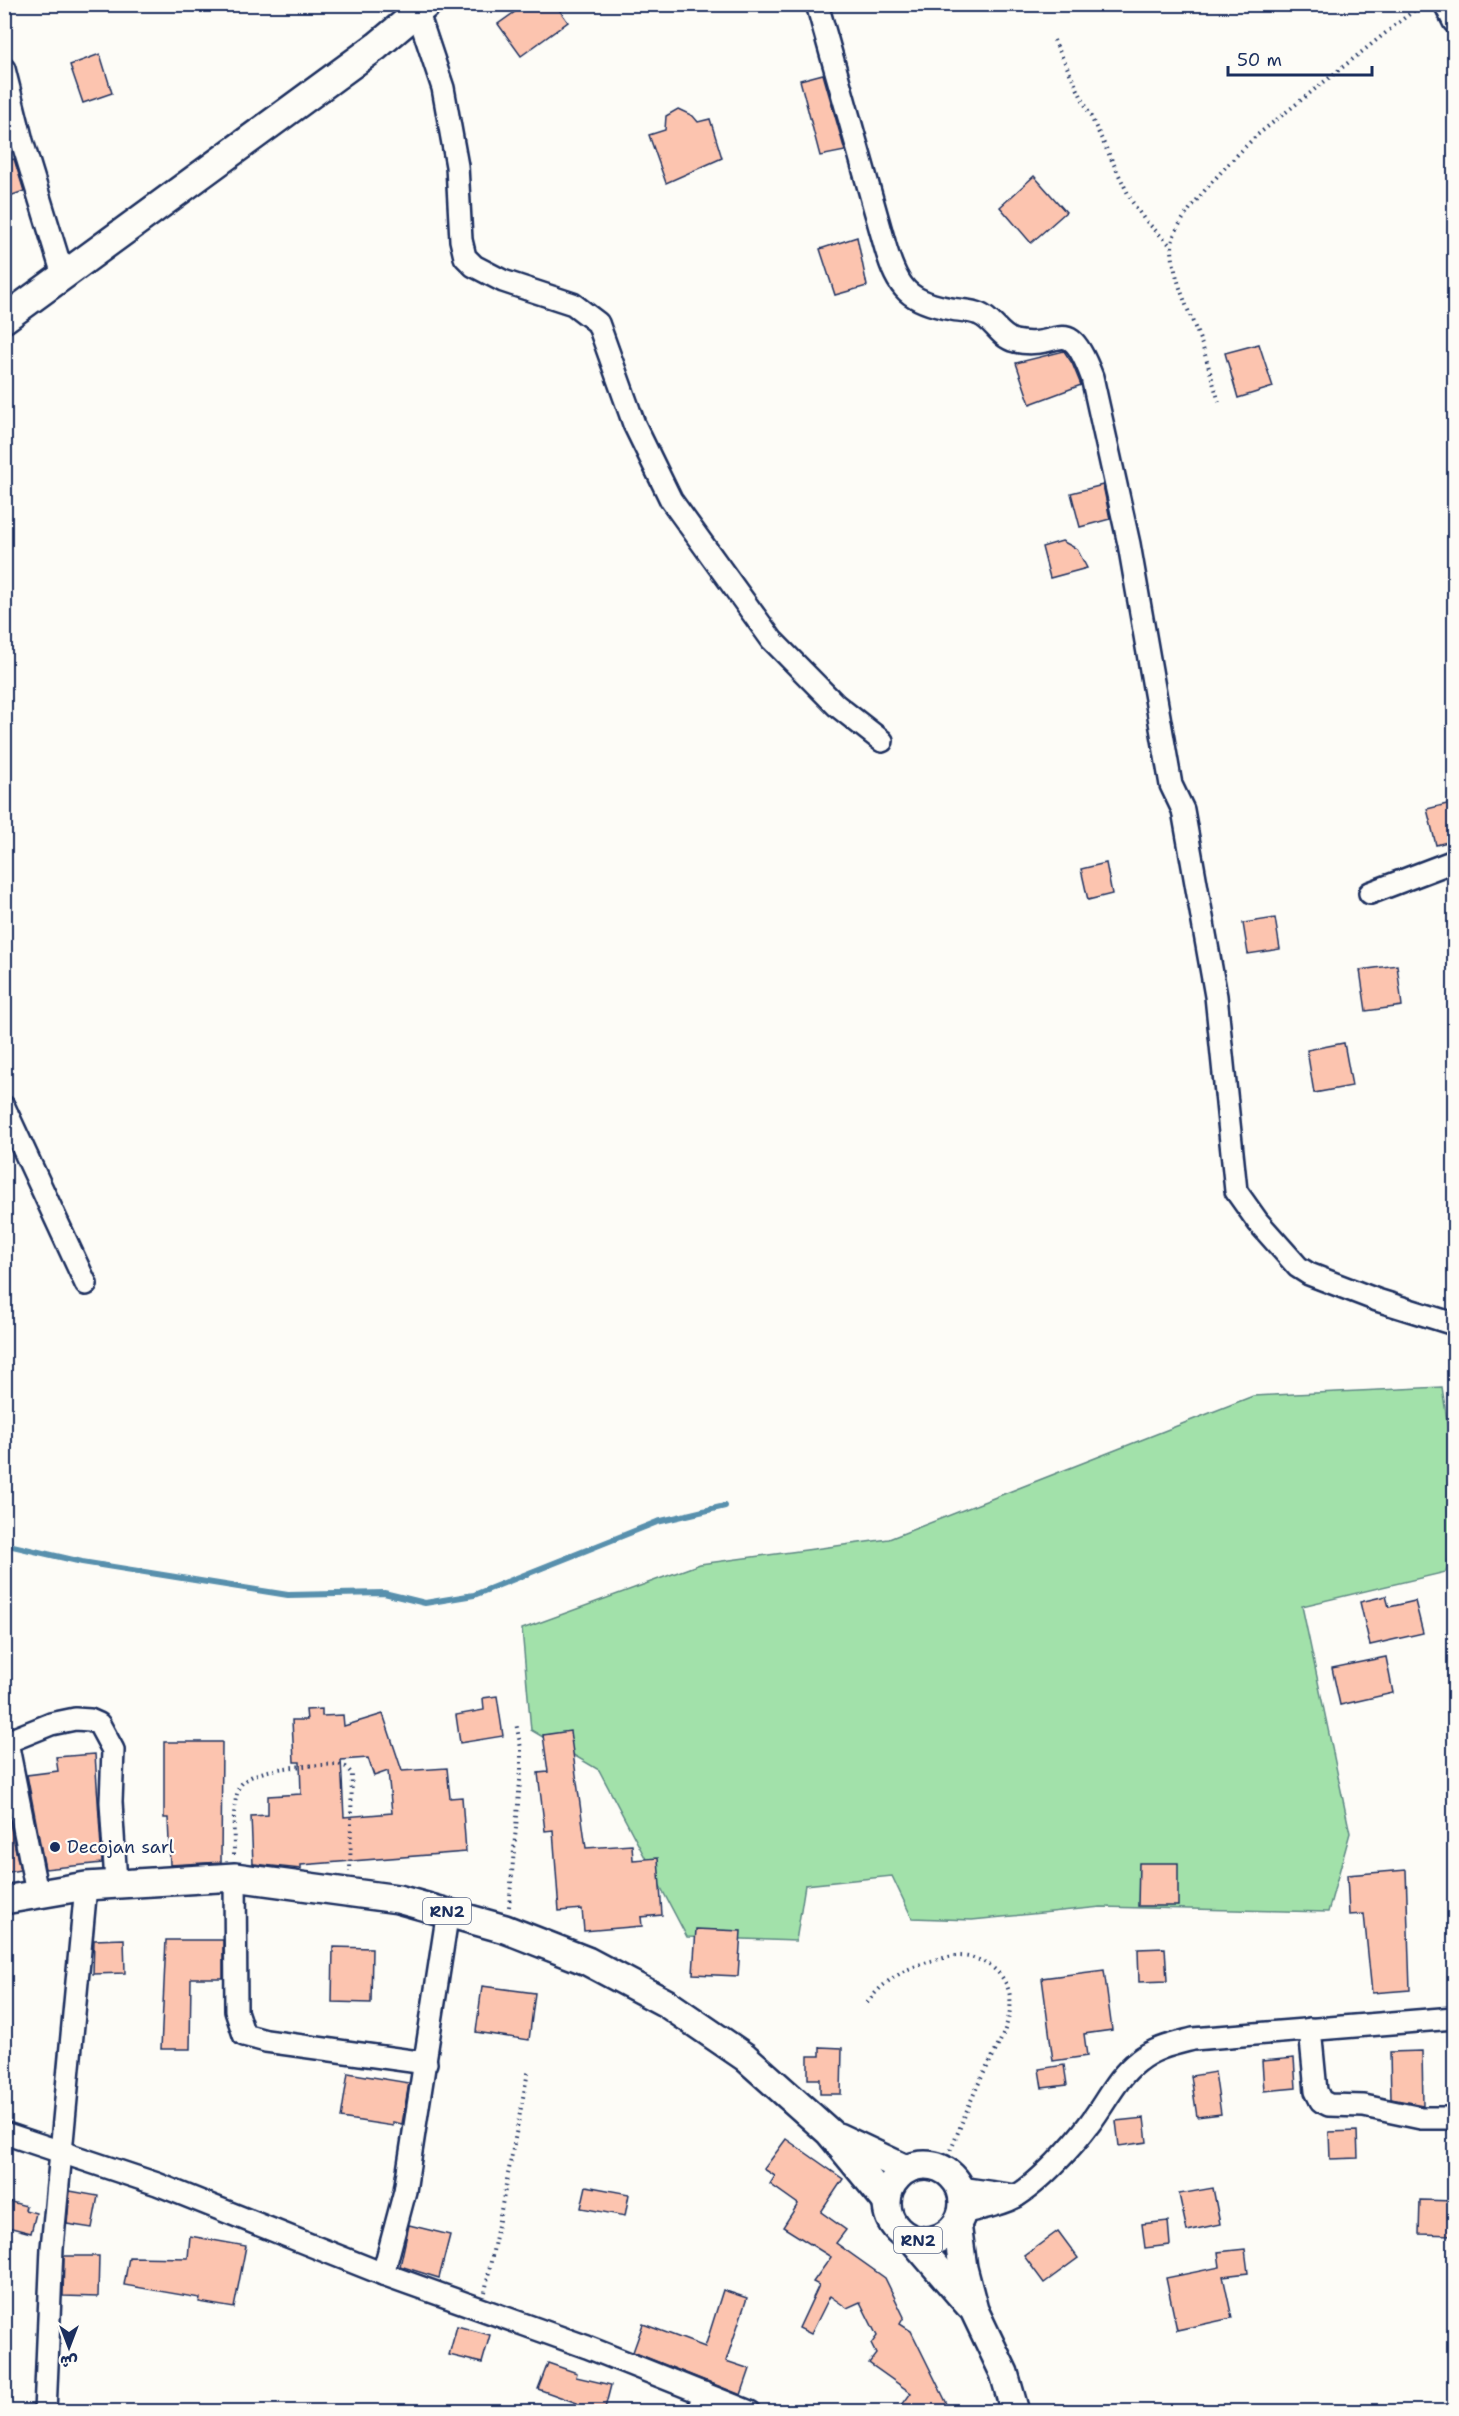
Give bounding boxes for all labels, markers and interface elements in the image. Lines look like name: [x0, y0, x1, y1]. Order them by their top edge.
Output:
scale bar: [1228, 39, 1372, 77]
text: 50 m: [1237, 48, 1282, 72]
place label: Decojan sarl: [67, 1835, 175, 1859]
marker: Decojan sarl: [48, 1840, 62, 1854]
road number: RN2: [423, 1898, 471, 1924]
road number: RN2: [894, 2227, 942, 2253]
north arrow: [39, 2317, 99, 2377]
text: ش: [60, 2351, 78, 2372]

